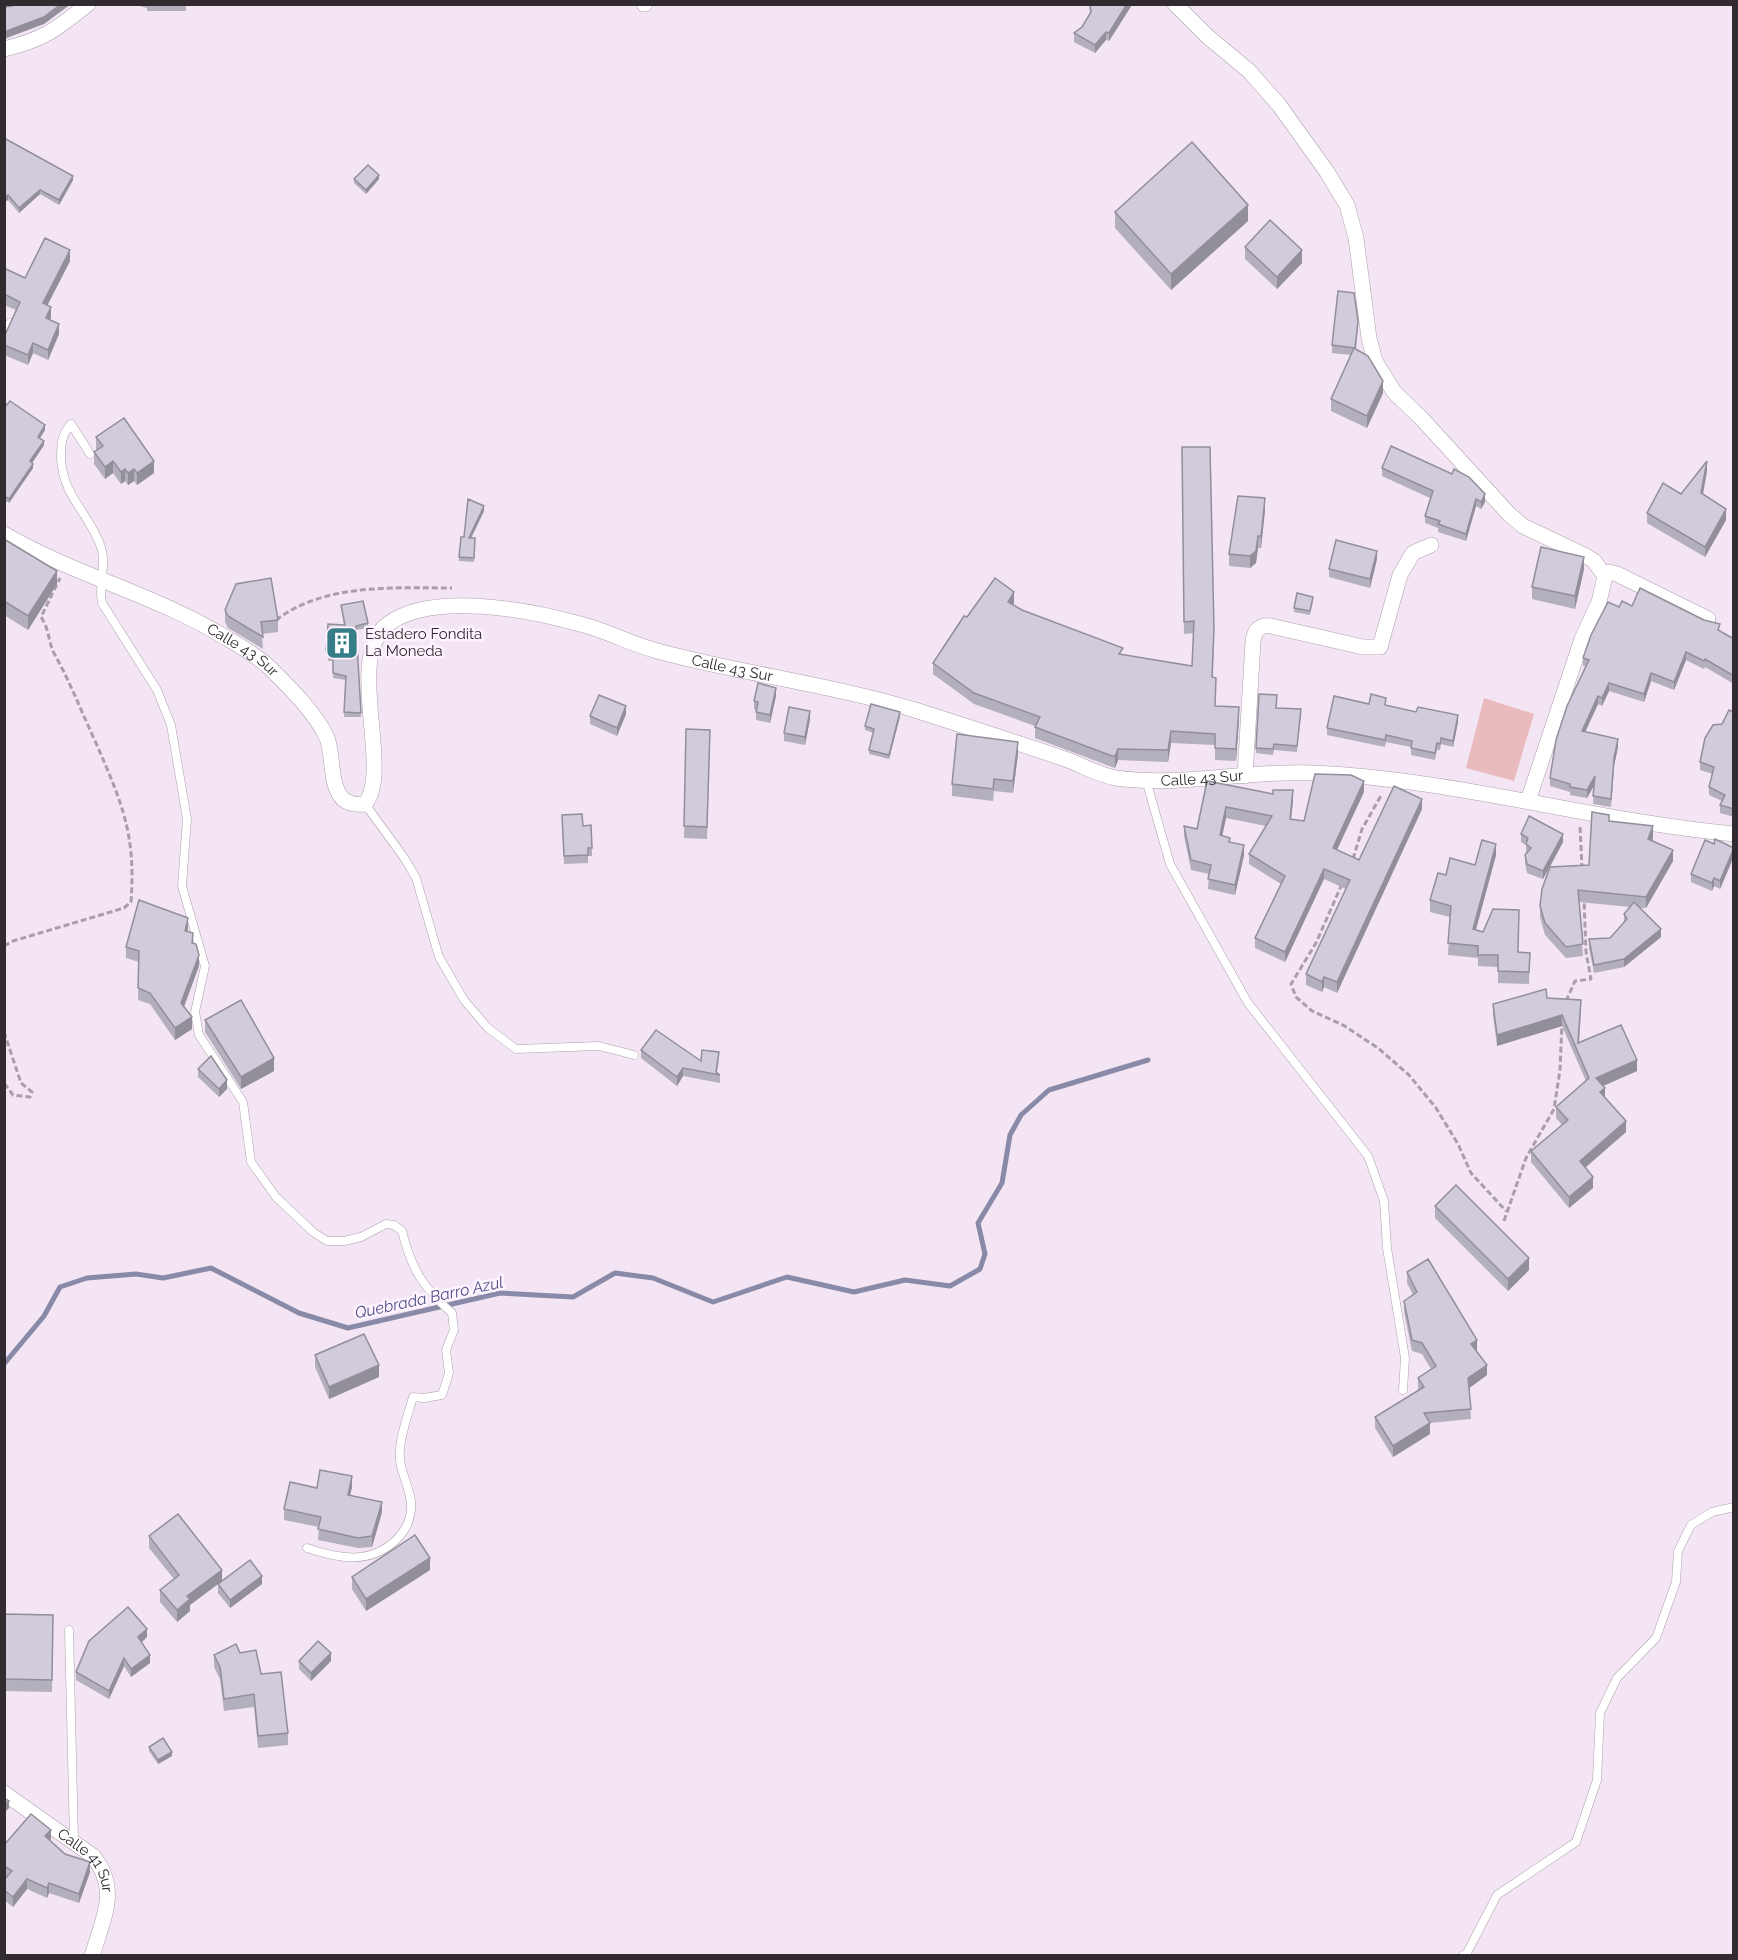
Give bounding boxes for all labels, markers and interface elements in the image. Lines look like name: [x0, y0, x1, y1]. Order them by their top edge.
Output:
street label: Calle 43 Sur: [204, 620, 283, 681]
building icon: Estadero Fondita La Moneda: [324, 625, 360, 661]
place label: Estadero Fondita La Moneda: [365, 625, 482, 660]
street label: Calle 43 Sur: [690, 651, 775, 686]
street label: Calle 43 Sur: [1160, 766, 1245, 790]
water label: Quebrada Barro Azul: [353, 1272, 505, 1322]
street label: Calle 41 Sur: [54, 1825, 117, 1894]

